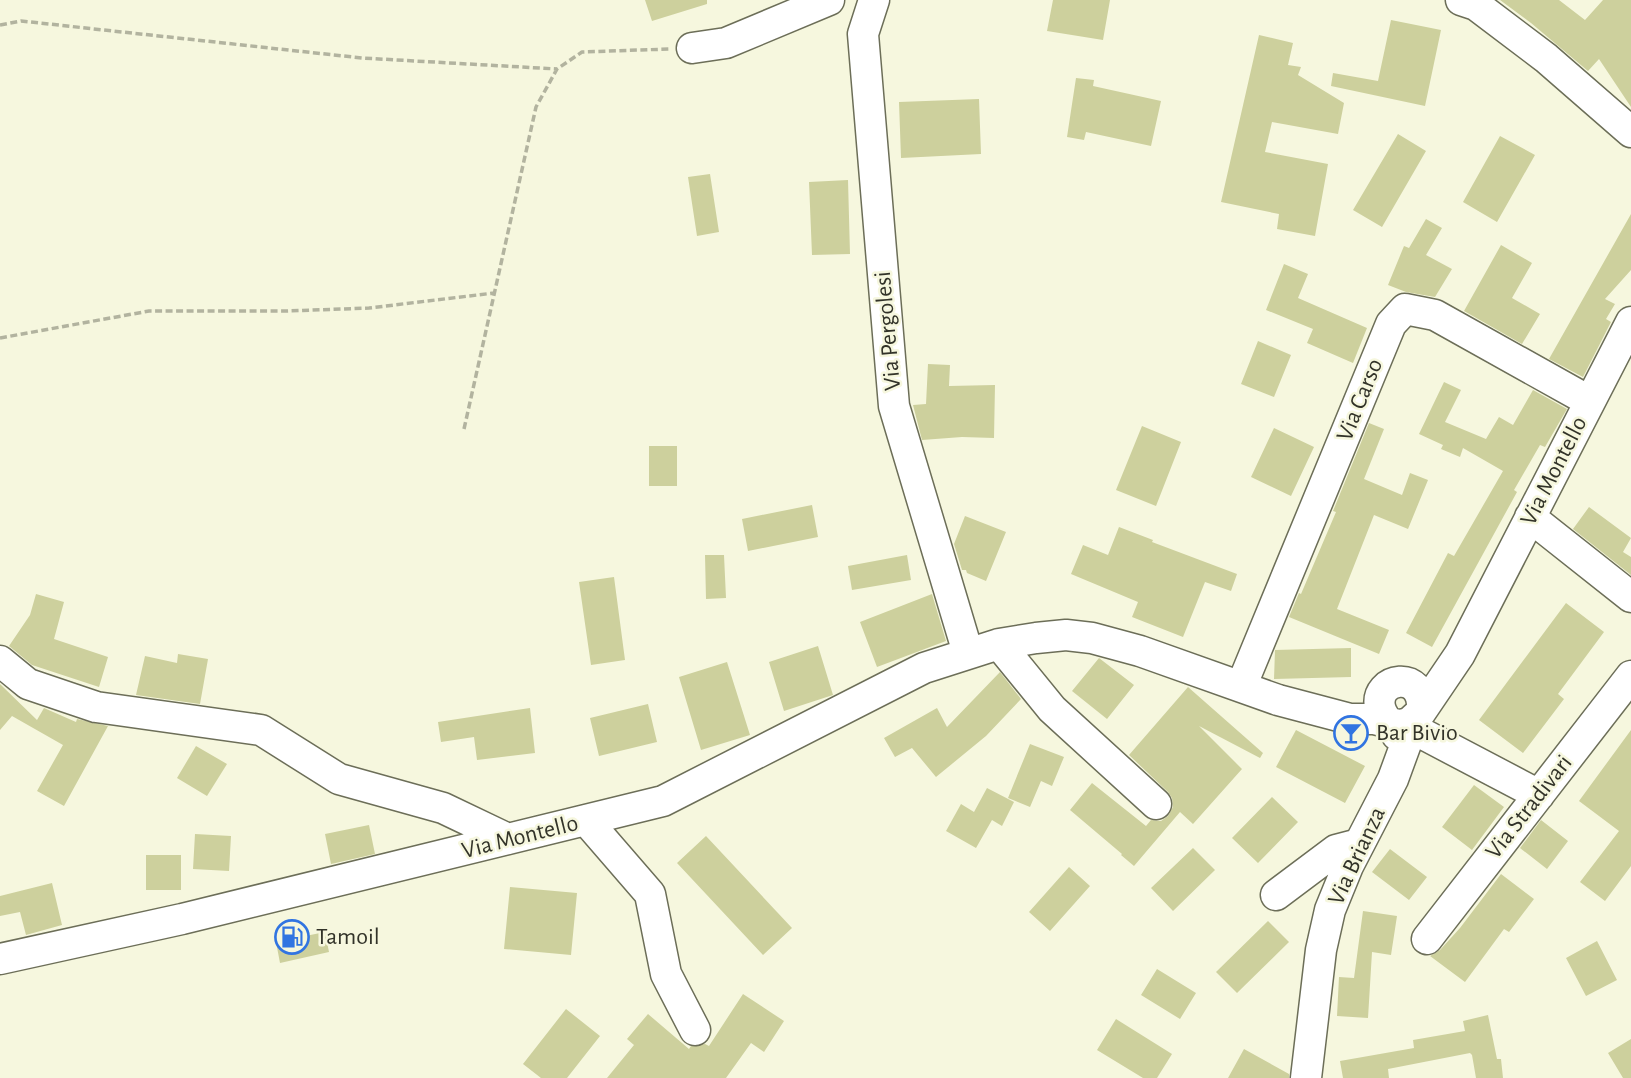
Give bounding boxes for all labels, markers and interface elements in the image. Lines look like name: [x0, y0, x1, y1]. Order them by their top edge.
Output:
street label: Via Pergolesi: [871, 270, 905, 392]
street label: Via Carso: [1333, 356, 1387, 444]
street label: Via Montello: [1516, 413, 1592, 529]
bar icon: Bar Bivio: [1332, 714, 1370, 752]
place label: Bar Bivio: [1376, 721, 1458, 745]
street label: Via Stradivari: [1481, 751, 1577, 863]
street label: Via Brianza: [1324, 803, 1390, 909]
street label: Via Montello: [459, 811, 581, 863]
fuel station icon: Tamoil: [273, 918, 311, 956]
place label: Tamoil: [316, 925, 380, 949]

